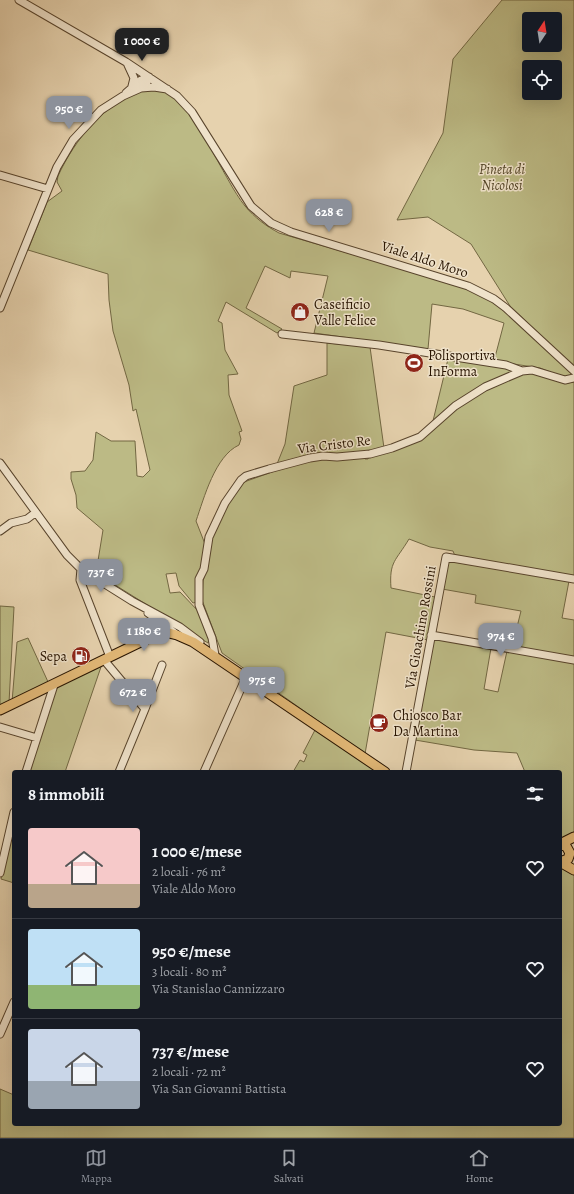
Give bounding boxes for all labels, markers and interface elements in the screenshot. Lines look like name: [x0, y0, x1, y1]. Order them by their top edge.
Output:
north arrow: [522, 12, 562, 52]
map controls: [522, 12, 562, 100]
pin: 1 000 €: [105, 28, 179, 62]
text: 1 000 €: [124, 32, 160, 49]
button: locate: [522, 60, 562, 100]
pin: 950 €: [41, 96, 97, 130]
text: 950 €: [55, 100, 83, 117]
park label: Pineta di Nicolosi: [479, 160, 525, 195]
pin: 628 €: [301, 199, 357, 233]
text: 628 €: [315, 203, 343, 220]
street label: Viale Aldo Moro: [378, 236, 471, 282]
place label: Caseificio Valle Felice: [313, 295, 376, 330]
shop icon: Caseificio Valle Felice: [289, 301, 311, 323]
place label: Polisportiva InForma: [428, 346, 496, 381]
sports icon: Polisportiva InForma: [403, 352, 425, 374]
street label: Via Cristo Re: [295, 431, 372, 459]
pin: 737 €: [73, 559, 129, 593]
text: 737 €: [88, 563, 114, 580]
street label: Via Gioachino Rossini: [400, 564, 441, 691]
pin: 1 180 €: [107, 618, 181, 652]
text: 1 180 €: [127, 622, 161, 639]
pin: 974 €: [473, 623, 529, 657]
text: 974 €: [487, 627, 515, 644]
fuel station icon: Sepa: [70, 645, 92, 667]
place label: Sepa: [40, 647, 67, 666]
pin: 975 €: [234, 667, 290, 701]
text: 975 €: [249, 671, 275, 688]
pin: 672 €: [105, 679, 161, 713]
text: 672 €: [119, 683, 147, 700]
place label: Chiosco Bar Da Martina: [393, 706, 462, 741]
cafe icon: Chiosco Bar Da Martina: [368, 712, 390, 734]
text: 8 immobili: [28, 783, 104, 806]
icon: filters: [524, 783, 546, 805]
text: 1 000 €/mese: [152, 840, 242, 863]
icon: home: [60, 844, 108, 892]
icon: heart: [524, 857, 546, 879]
text: 2 locali · 76 m²: [152, 863, 226, 880]
text: Viale Aldo Moro: [152, 880, 236, 897]
text: 950 €/mese: [152, 940, 231, 963]
icon: home: [60, 945, 108, 993]
icon: heart: [524, 958, 546, 980]
text: 3 locali · 80 m²: [152, 963, 227, 980]
text: Via Stanislao Cannizzaro: [152, 980, 285, 997]
text: 737 €/mese: [152, 1040, 229, 1063]
icon: home: [60, 1045, 108, 1093]
icon: heart: [524, 1058, 546, 1080]
text: 2 locali · 72 m²: [152, 1063, 226, 1080]
text: Via San Giovanni Battista: [152, 1080, 286, 1097]
tab: Mappa: [81, 1147, 112, 1186]
tab: Salvati: [274, 1147, 304, 1186]
tab: Home: [465, 1147, 493, 1186]

